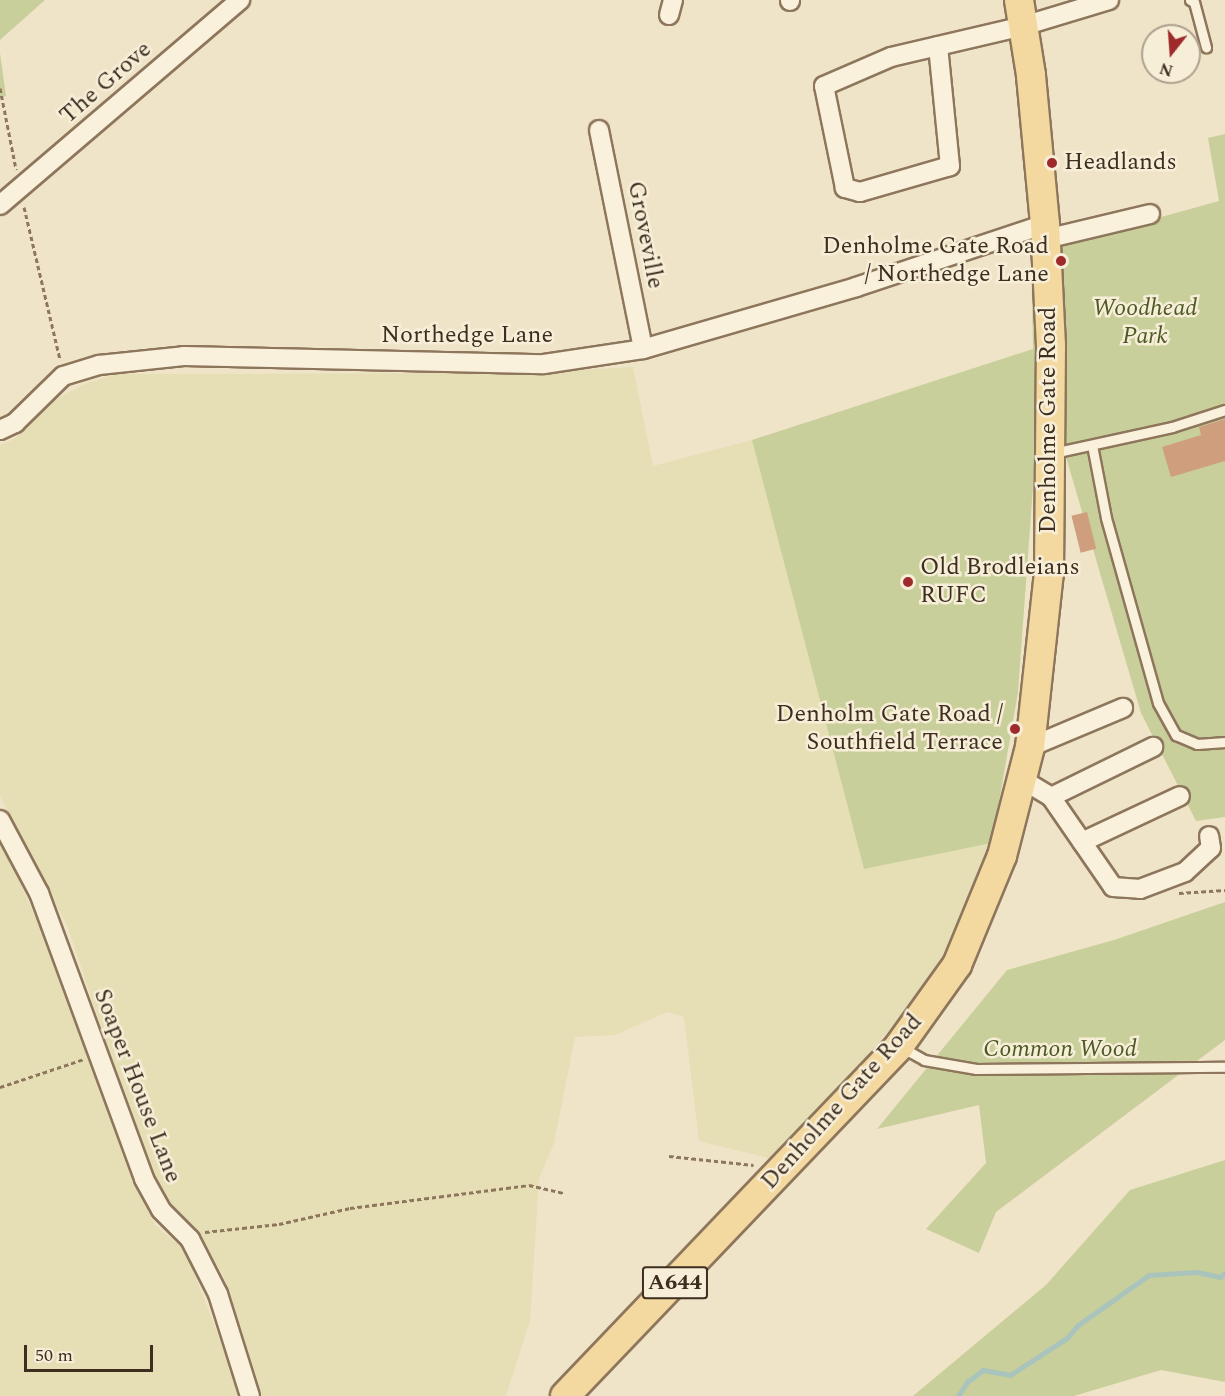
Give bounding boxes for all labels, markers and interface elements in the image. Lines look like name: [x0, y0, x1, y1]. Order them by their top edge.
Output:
north arrow: [1141, 24, 1201, 84]
street label: The Grove: [54, 35, 158, 131]
text: N: [1157, 56, 1176, 83]
place label: Headlands: [1064, 149, 1177, 177]
marker: Headlands: [1045, 156, 1059, 170]
street label: Groveville: [620, 179, 670, 291]
place label: Denholme Gate Road / Northedge Lane: [822, 233, 1049, 289]
marker: Denholme Gate Road / Northedge Lane: [1054, 254, 1068, 268]
park label: Woodhead Park: [1093, 295, 1197, 351]
street label: Denholme Gate Road: [1035, 307, 1063, 533]
street label: Northedge Lane: [381, 322, 553, 350]
place label: Old Brodleians RUFC: [920, 554, 1080, 610]
marker: Old Brodleians RUFC: [901, 575, 915, 589]
place label: Denholm Gate Road / Southfield Terrace: [776, 701, 1003, 757]
marker: Denholm Gate Road / Southfield Terrace: [1008, 722, 1022, 736]
street label: Soaper House Lane: [87, 985, 187, 1187]
street label: Denholme Gate Road: [755, 1008, 929, 1196]
park label: Common Wood: [983, 1036, 1137, 1064]
road number: A644: [640, 1264, 710, 1302]
scale bar: [27, 1333, 156, 1371]
text: 50 m: [35, 1342, 73, 1369]

